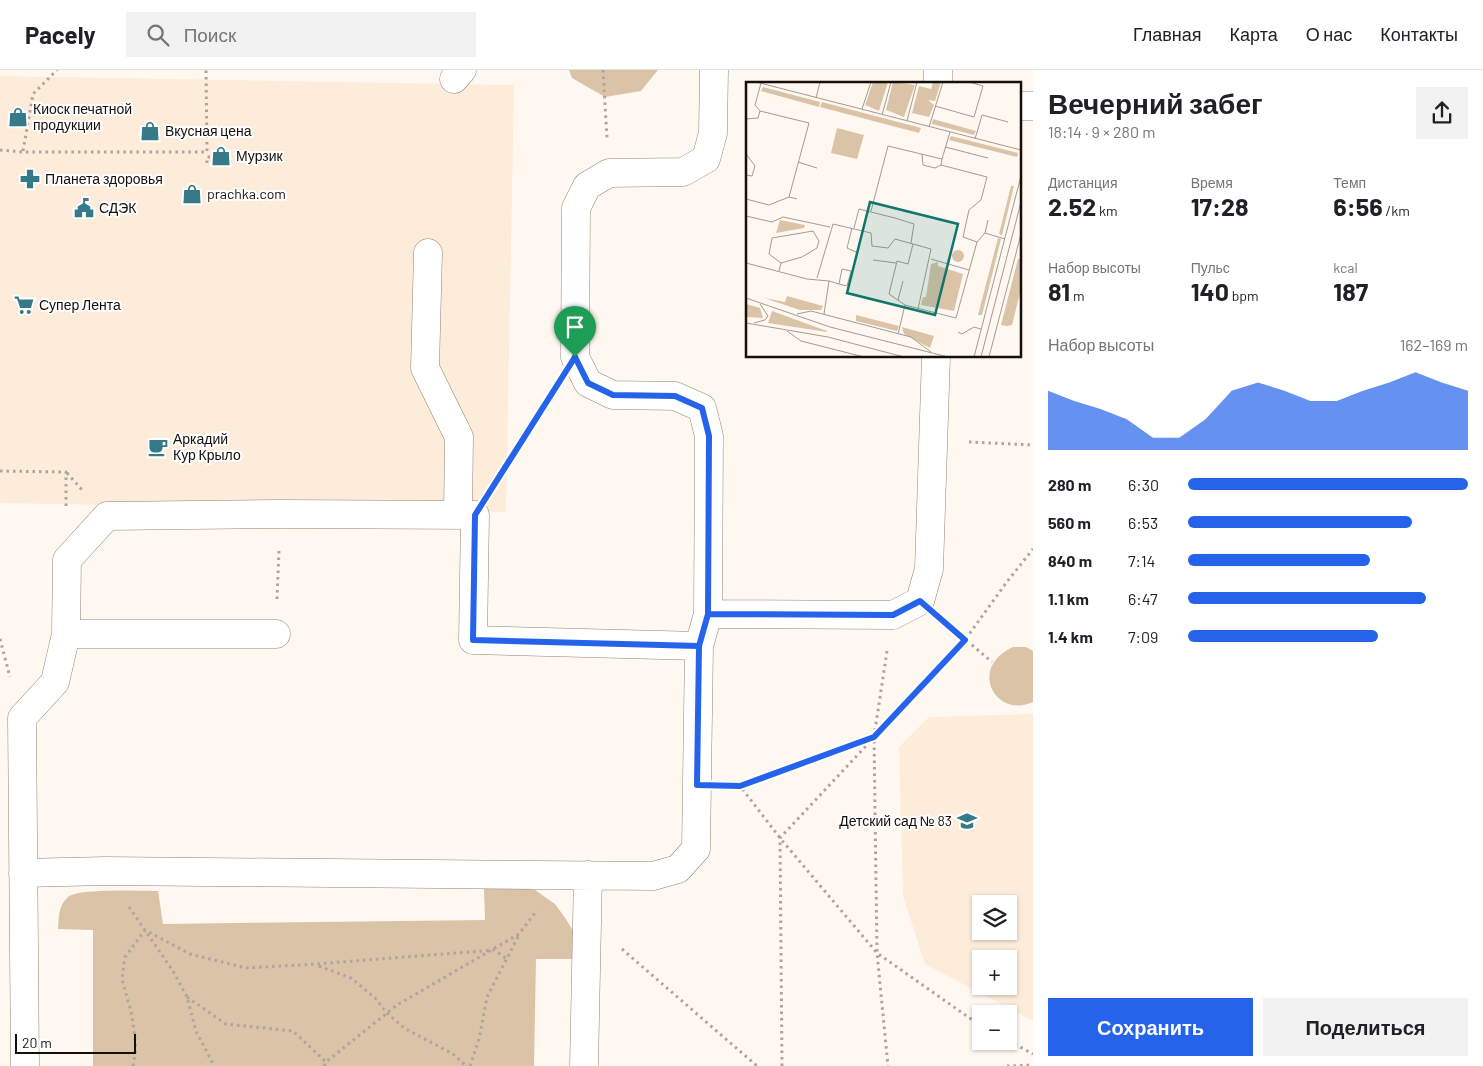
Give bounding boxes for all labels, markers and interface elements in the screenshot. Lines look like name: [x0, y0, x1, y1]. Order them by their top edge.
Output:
search box: [126, 12, 476, 57]
text: Pacely: [25, 20, 96, 49]
icon: search: [144, 21, 172, 49]
text: Поиск: [184, 23, 236, 46]
text: Главная: [1133, 23, 1202, 45]
text: Карта: [1230, 23, 1278, 45]
text: О нас: [1306, 23, 1352, 45]
text: Контакты: [1380, 23, 1458, 45]
inset map: [746, 82, 1021, 358]
text: Вечерний забег: [1048, 86, 1263, 120]
button: share: [1416, 87, 1468, 139]
place label: Киоск печатной продукции: [33, 100, 132, 133]
shop icon: Киоск печатной продукции: [7, 106, 29, 128]
shop icon: Вкусная цена: [139, 120, 161, 142]
place label: Вкусная цена: [165, 122, 252, 139]
text: 18:14 · 9 × 280 m: [1048, 122, 1155, 141]
shop icon: Мурзик: [210, 145, 232, 167]
place label: Мурзик: [236, 147, 284, 164]
pharmacy icon: Планета здоровья: [19, 168, 41, 190]
place label: Планета здоровья: [45, 170, 163, 187]
text: Дистанция: [1048, 174, 1118, 191]
text: Время: [1191, 174, 1233, 191]
text: Темп: [1333, 174, 1366, 191]
shop icon: prachka.com: [181, 183, 203, 205]
place label: prachka.com: [207, 185, 286, 202]
text: 2.52: [1048, 191, 1096, 221]
text: 17:28: [1191, 191, 1249, 221]
text: 6:56: [1333, 191, 1383, 221]
public building icon: СДЭК: [73, 197, 95, 219]
place label: СДЭК: [99, 199, 137, 216]
text: km: [1096, 202, 1118, 219]
text: /km: [1383, 202, 1410, 219]
text: Набор высоты: [1048, 259, 1141, 276]
text: Пульс: [1191, 259, 1230, 276]
text: kcal: [1333, 259, 1358, 276]
text: 81: [1048, 276, 1070, 306]
text: 140: [1191, 276, 1229, 306]
text: 187: [1333, 276, 1368, 306]
text: m: [1070, 287, 1085, 304]
text: bpm: [1229, 287, 1259, 304]
supermarket icon: Супер Лента: [13, 294, 35, 316]
place label: Супер Лента: [39, 296, 121, 313]
pin: [554, 306, 596, 357]
icon: arrive: [561, 313, 589, 341]
text: Набор высоты: [1048, 335, 1154, 354]
text: 162–169 m: [1400, 335, 1468, 354]
place label: Аркадий Кур Крыло: [173, 430, 241, 463]
cafe icon: Аркадий Кур Крыло: [147, 436, 169, 458]
text: 280 m: [1048, 475, 1091, 494]
text: 6:30: [1128, 475, 1159, 494]
text: 560 m: [1048, 513, 1091, 532]
text: 6:53: [1128, 513, 1158, 532]
text: 840 m: [1048, 551, 1092, 570]
text: 7:14: [1128, 551, 1155, 570]
text: 1.1 km: [1048, 589, 1089, 608]
text: 6:47: [1128, 589, 1158, 608]
text: 1.4 km: [1048, 627, 1093, 646]
text: 7:09: [1128, 627, 1158, 646]
school or university icon: Детский сад № 83: [956, 810, 978, 832]
place label: Детский сад № 83: [839, 812, 952, 829]
map controls: [972, 895, 1017, 1050]
button: layers: [972, 895, 1017, 940]
button: +: [972, 950, 1017, 995]
button: Сохранить: [1048, 998, 1253, 1056]
button: Поделиться: [1263, 998, 1468, 1056]
button: −: [972, 1005, 1017, 1050]
scale bar: [15, 1031, 136, 1054]
text: 20 m: [22, 1034, 52, 1051]

